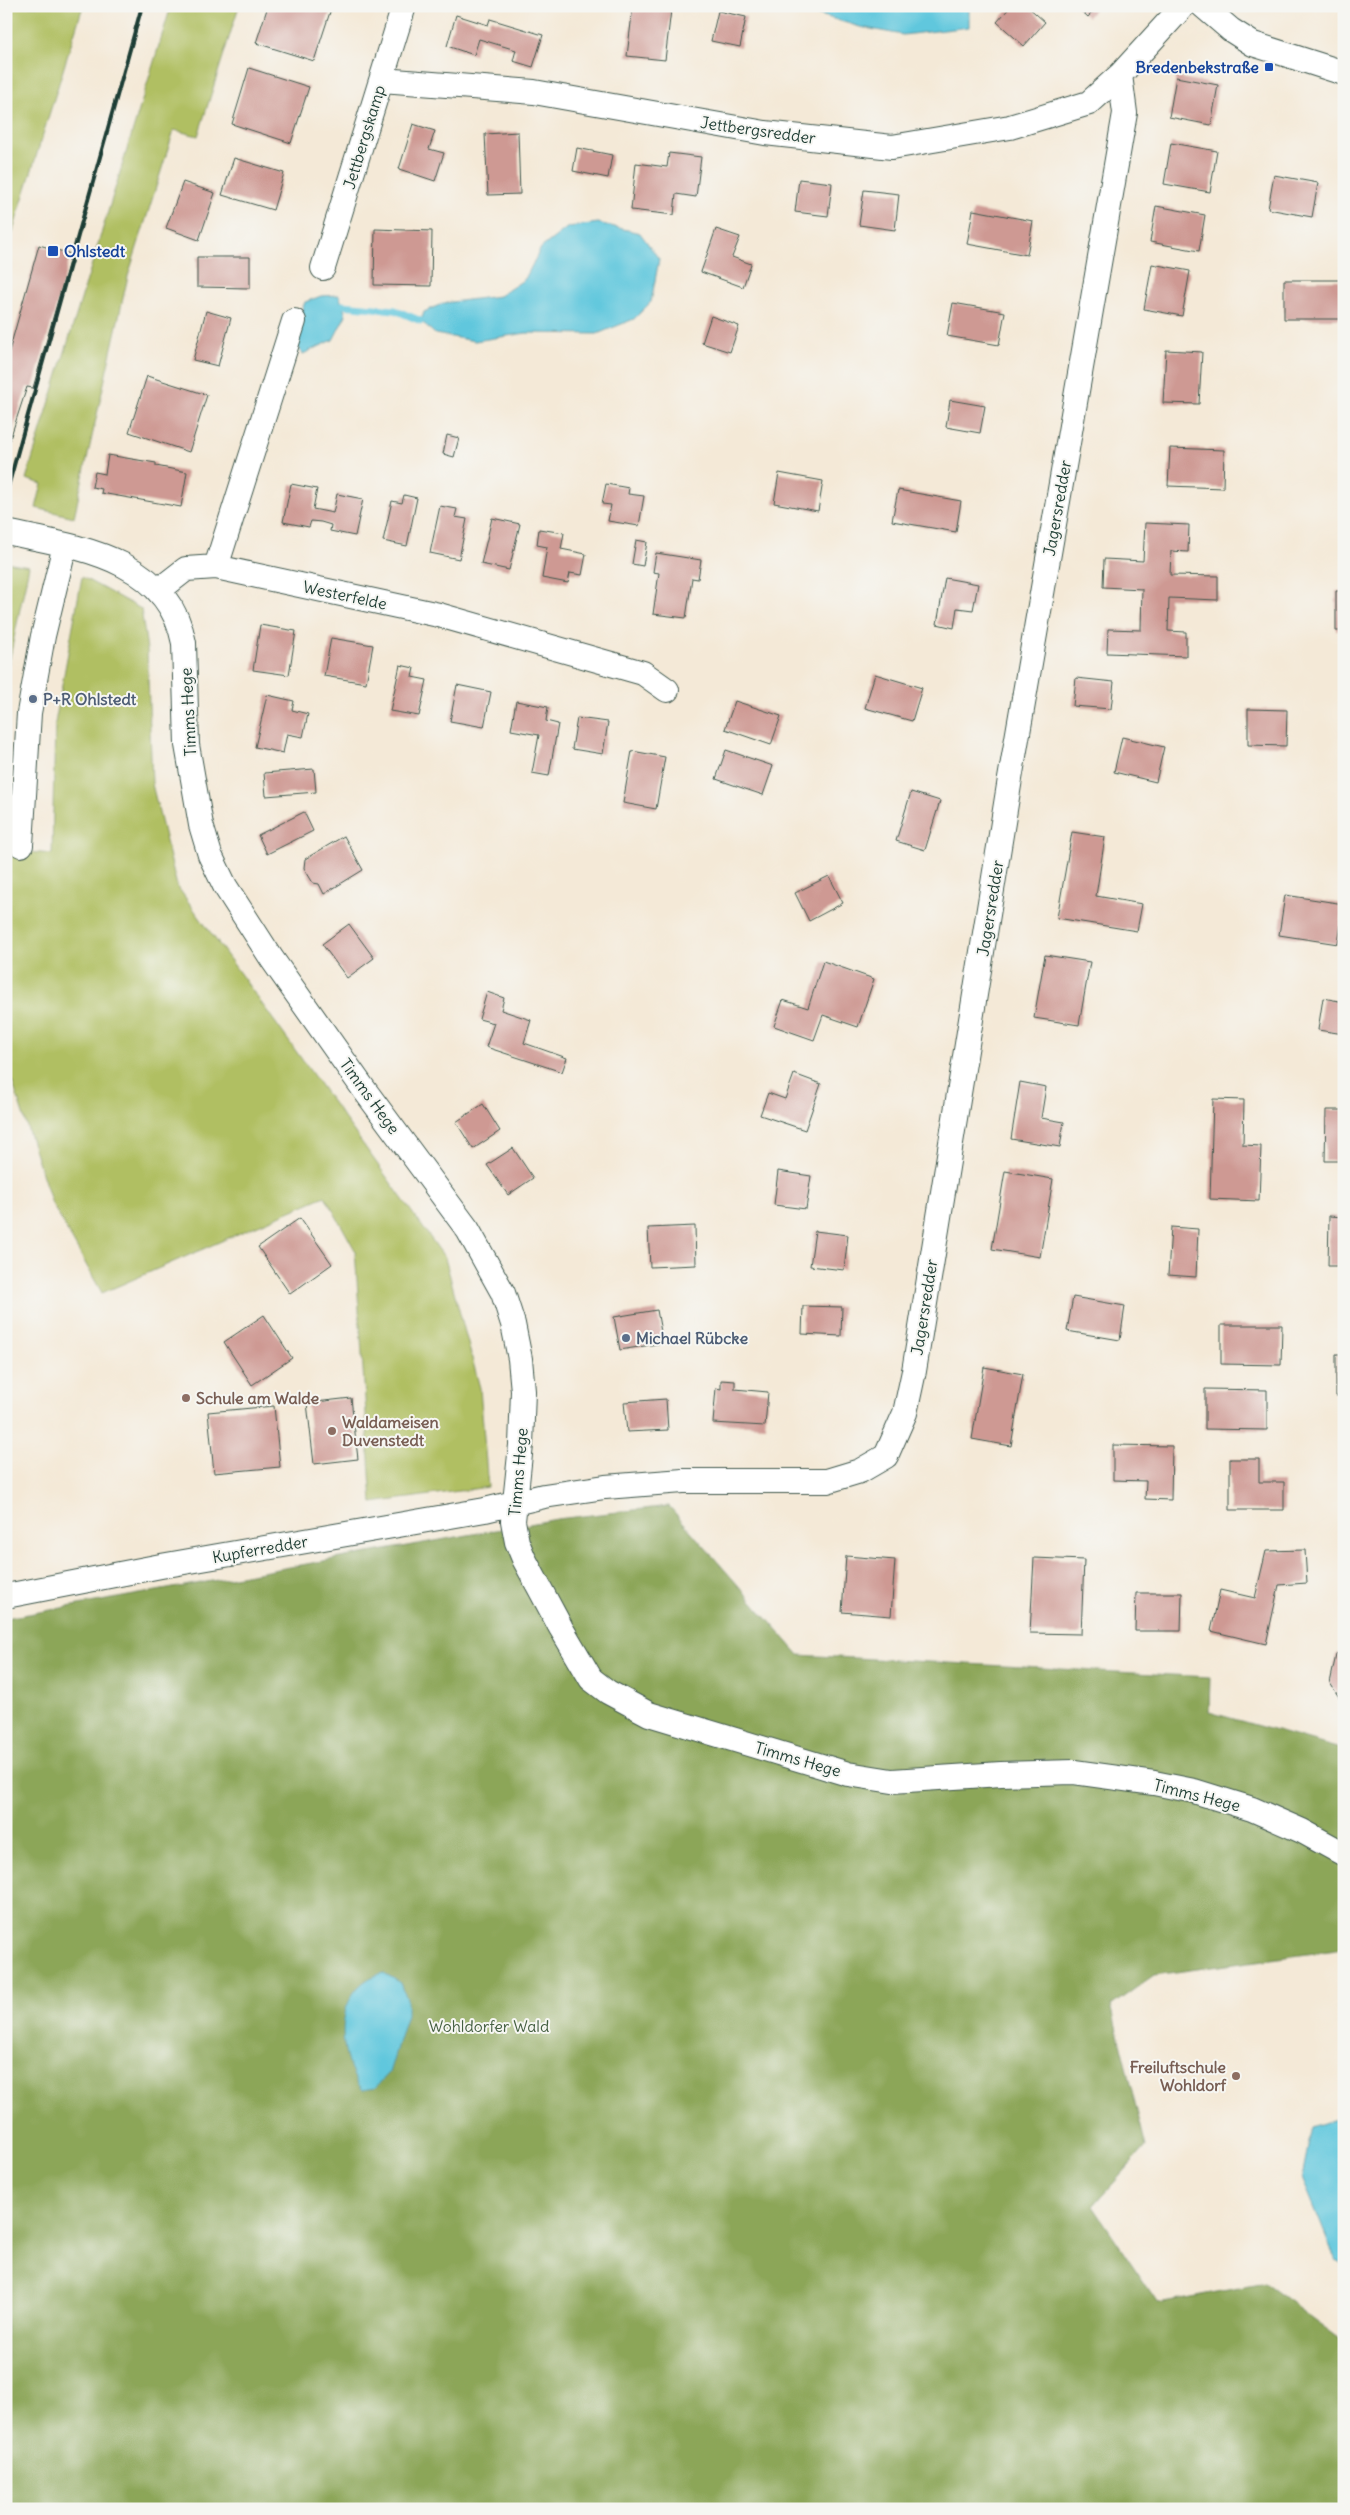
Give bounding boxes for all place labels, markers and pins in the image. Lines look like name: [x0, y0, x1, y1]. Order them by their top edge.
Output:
place label: Bredenbekstraße: [1136, 57, 1259, 77]
marker: Bredenbekstraße: [1263, 61, 1275, 73]
place label: Ohlstedt: [64, 241, 126, 261]
marker: Ohlstedt: [46, 244, 60, 258]
place label: P+R Ohlstedt: [43, 689, 137, 709]
marker: P+R Ohlstedt: [27, 693, 39, 705]
place label: Michael Rübcke: [636, 1328, 748, 1348]
marker: Michael Rübcke: [620, 1332, 632, 1344]
place label: Schule am Walde: [196, 1388, 320, 1408]
marker: Schule am Walde: [180, 1392, 192, 1404]
place label: Waldameisen Duvenstedt: [342, 1412, 439, 1450]
marker: Waldameisen Duvenstedt: [326, 1425, 338, 1437]
place label: Freiluftschule Wohldorf: [1130, 2057, 1227, 2095]
marker: Freiluftschule Wohldorf: [1230, 2070, 1242, 2082]

